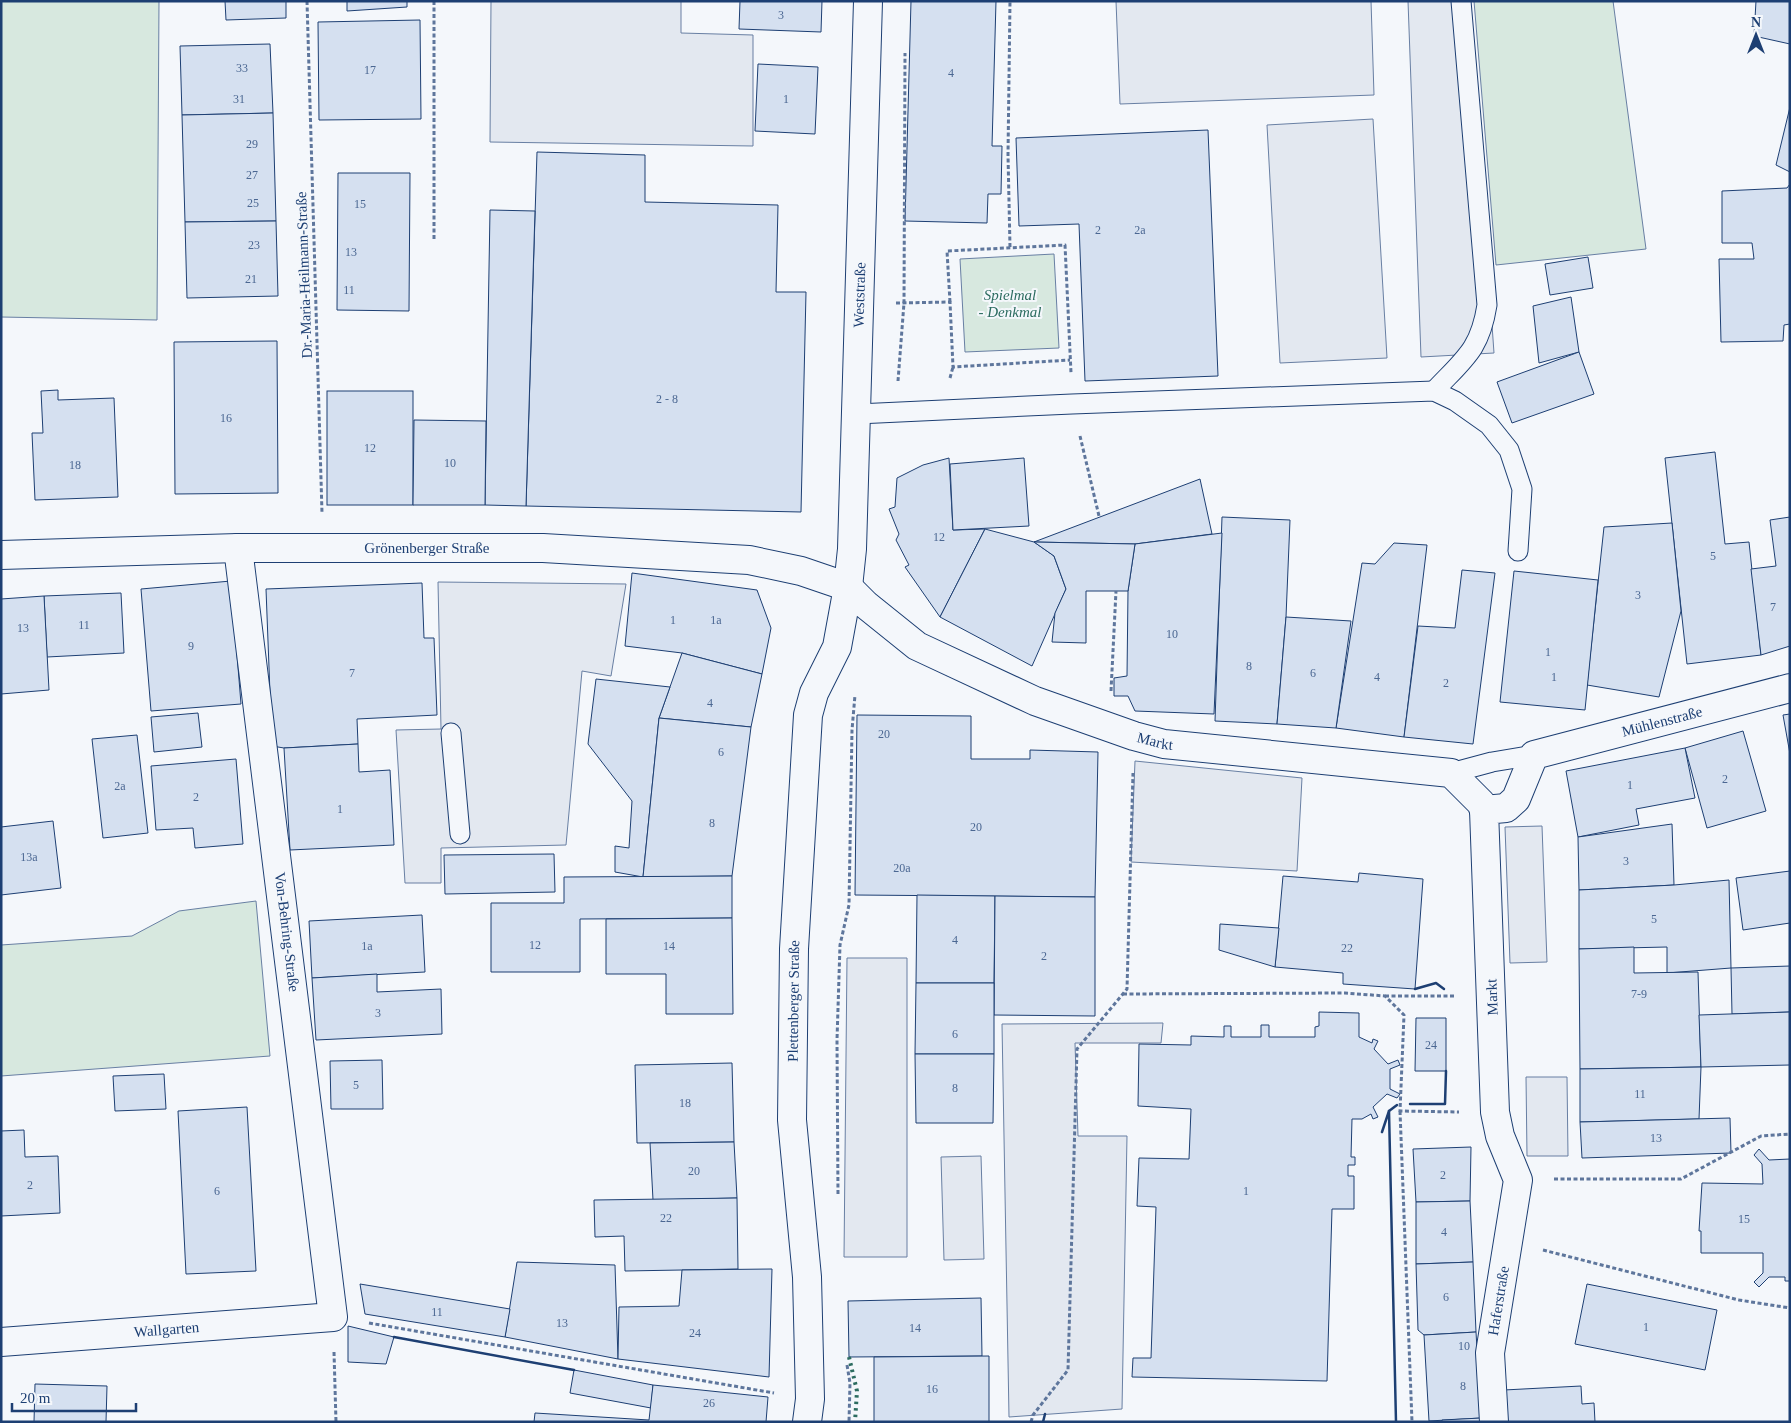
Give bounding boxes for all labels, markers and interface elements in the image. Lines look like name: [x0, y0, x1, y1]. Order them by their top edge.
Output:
house number: 3: [778, 8, 784, 22]
north arrow: [1731, 10, 1781, 60]
text: N: [1751, 15, 1761, 30]
house number: 33: [236, 61, 248, 75]
house number: 17: [364, 63, 376, 77]
house number: 4: [948, 66, 954, 80]
house number: 31: [233, 92, 245, 106]
house number: 1: [783, 92, 789, 106]
house number: 29: [246, 137, 258, 151]
house number: 27: [246, 168, 258, 182]
street label: Dr.-Maria-Heilmann-Straße: [293, 191, 315, 359]
house number: 25: [247, 196, 259, 210]
house number: 15: [354, 197, 366, 211]
house number: 2: [1095, 223, 1101, 237]
house number: 2a: [1134, 223, 1146, 237]
house number: 23: [248, 238, 260, 252]
house number: 13: [345, 245, 357, 259]
street label: Weststraße: [850, 262, 868, 328]
house number: 21: [245, 272, 257, 286]
house number: 11: [343, 283, 355, 297]
park label: Spielmal - Denkmal: [979, 287, 1041, 320]
house number: 2 - 8: [656, 392, 678, 406]
house number: 16: [220, 411, 232, 425]
house number: 12: [364, 441, 376, 455]
house number: 10: [444, 456, 456, 470]
house number: 18: [69, 458, 81, 472]
house number: 12: [933, 530, 945, 544]
street label: Grönenberger Straße: [364, 540, 490, 556]
house number: 5: [1710, 549, 1716, 563]
house number: 3: [1635, 588, 1641, 602]
house number: 7: [1770, 600, 1776, 614]
house number: 1: [670, 613, 676, 627]
house number: 1a: [710, 613, 722, 627]
house number: 11: [78, 618, 90, 632]
house number: 13: [17, 621, 29, 635]
house number: 10: [1166, 627, 1178, 641]
house number: 9: [188, 639, 194, 653]
house number: 1: [1545, 645, 1551, 659]
house number: 8: [1246, 659, 1252, 673]
house number: 7: [349, 666, 355, 680]
house number: 6: [1310, 666, 1316, 680]
house number: 4: [1374, 670, 1380, 684]
house number: 1: [1551, 670, 1557, 684]
house number: 2: [1443, 676, 1449, 690]
house number: 4: [707, 696, 713, 710]
street label: Mühlenstraße: [1620, 703, 1704, 740]
house number: 20: [878, 727, 890, 741]
street label: Markt: [1135, 729, 1175, 753]
house number: 6: [718, 745, 724, 759]
house number: 2: [1722, 772, 1728, 786]
house number: 1: [1627, 778, 1633, 792]
house number: 2a: [114, 779, 126, 793]
house number: 2: [193, 790, 199, 804]
house number: 1: [337, 802, 343, 816]
house number: 8: [709, 816, 715, 830]
house number: 20: [970, 820, 982, 834]
house number: 13a: [20, 850, 38, 864]
house number: 3: [1623, 854, 1629, 868]
house number: 20a: [893, 861, 911, 875]
street label: Von-Behring-Straße: [272, 871, 302, 993]
house number: 5: [1651, 912, 1657, 926]
house number: 4: [952, 933, 958, 947]
house number: 12: [529, 938, 541, 952]
house number: 1a: [361, 939, 373, 953]
house number: 14: [663, 939, 675, 953]
street label: Plettenberger Straße: [785, 939, 803, 1062]
house number: 22: [1341, 941, 1353, 955]
house number: 2: [1041, 949, 1047, 963]
street label: Markt: [1483, 978, 1501, 1016]
house number: 7-9: [1631, 987, 1647, 1001]
house number: 3: [375, 1006, 381, 1020]
house number: 6: [952, 1027, 958, 1041]
house number: 24: [1425, 1038, 1437, 1052]
house number: 5: [353, 1078, 359, 1092]
house number: 8: [952, 1081, 958, 1095]
house number: 11: [1634, 1087, 1646, 1101]
house number: 18: [679, 1096, 691, 1110]
house number: 13: [1650, 1131, 1662, 1145]
house number: 20: [688, 1164, 700, 1178]
house number: 2: [1440, 1168, 1446, 1182]
house number: 2: [27, 1178, 33, 1192]
house number: 6: [214, 1184, 220, 1198]
house number: 1: [1243, 1184, 1249, 1198]
house number: 22: [660, 1211, 672, 1225]
house number: 15: [1738, 1212, 1750, 1226]
house number: 4: [1441, 1225, 1447, 1239]
street label: Haferstraße: [1485, 1265, 1512, 1337]
house number: 6: [1443, 1290, 1449, 1304]
house number: 11: [431, 1305, 443, 1319]
house number: 13: [556, 1316, 568, 1330]
street label: Wallgarten: [133, 1319, 200, 1340]
house number: 1: [1643, 1320, 1649, 1334]
house number: 14: [909, 1321, 921, 1335]
house number: 24: [689, 1326, 701, 1340]
house number: 10: [1458, 1339, 1470, 1353]
house number: 8: [1460, 1379, 1466, 1393]
scale bar: [12, 1380, 136, 1412]
house number: 16: [926, 1382, 938, 1396]
text: 20 m: [20, 1390, 51, 1406]
house number: 26: [703, 1396, 715, 1410]

